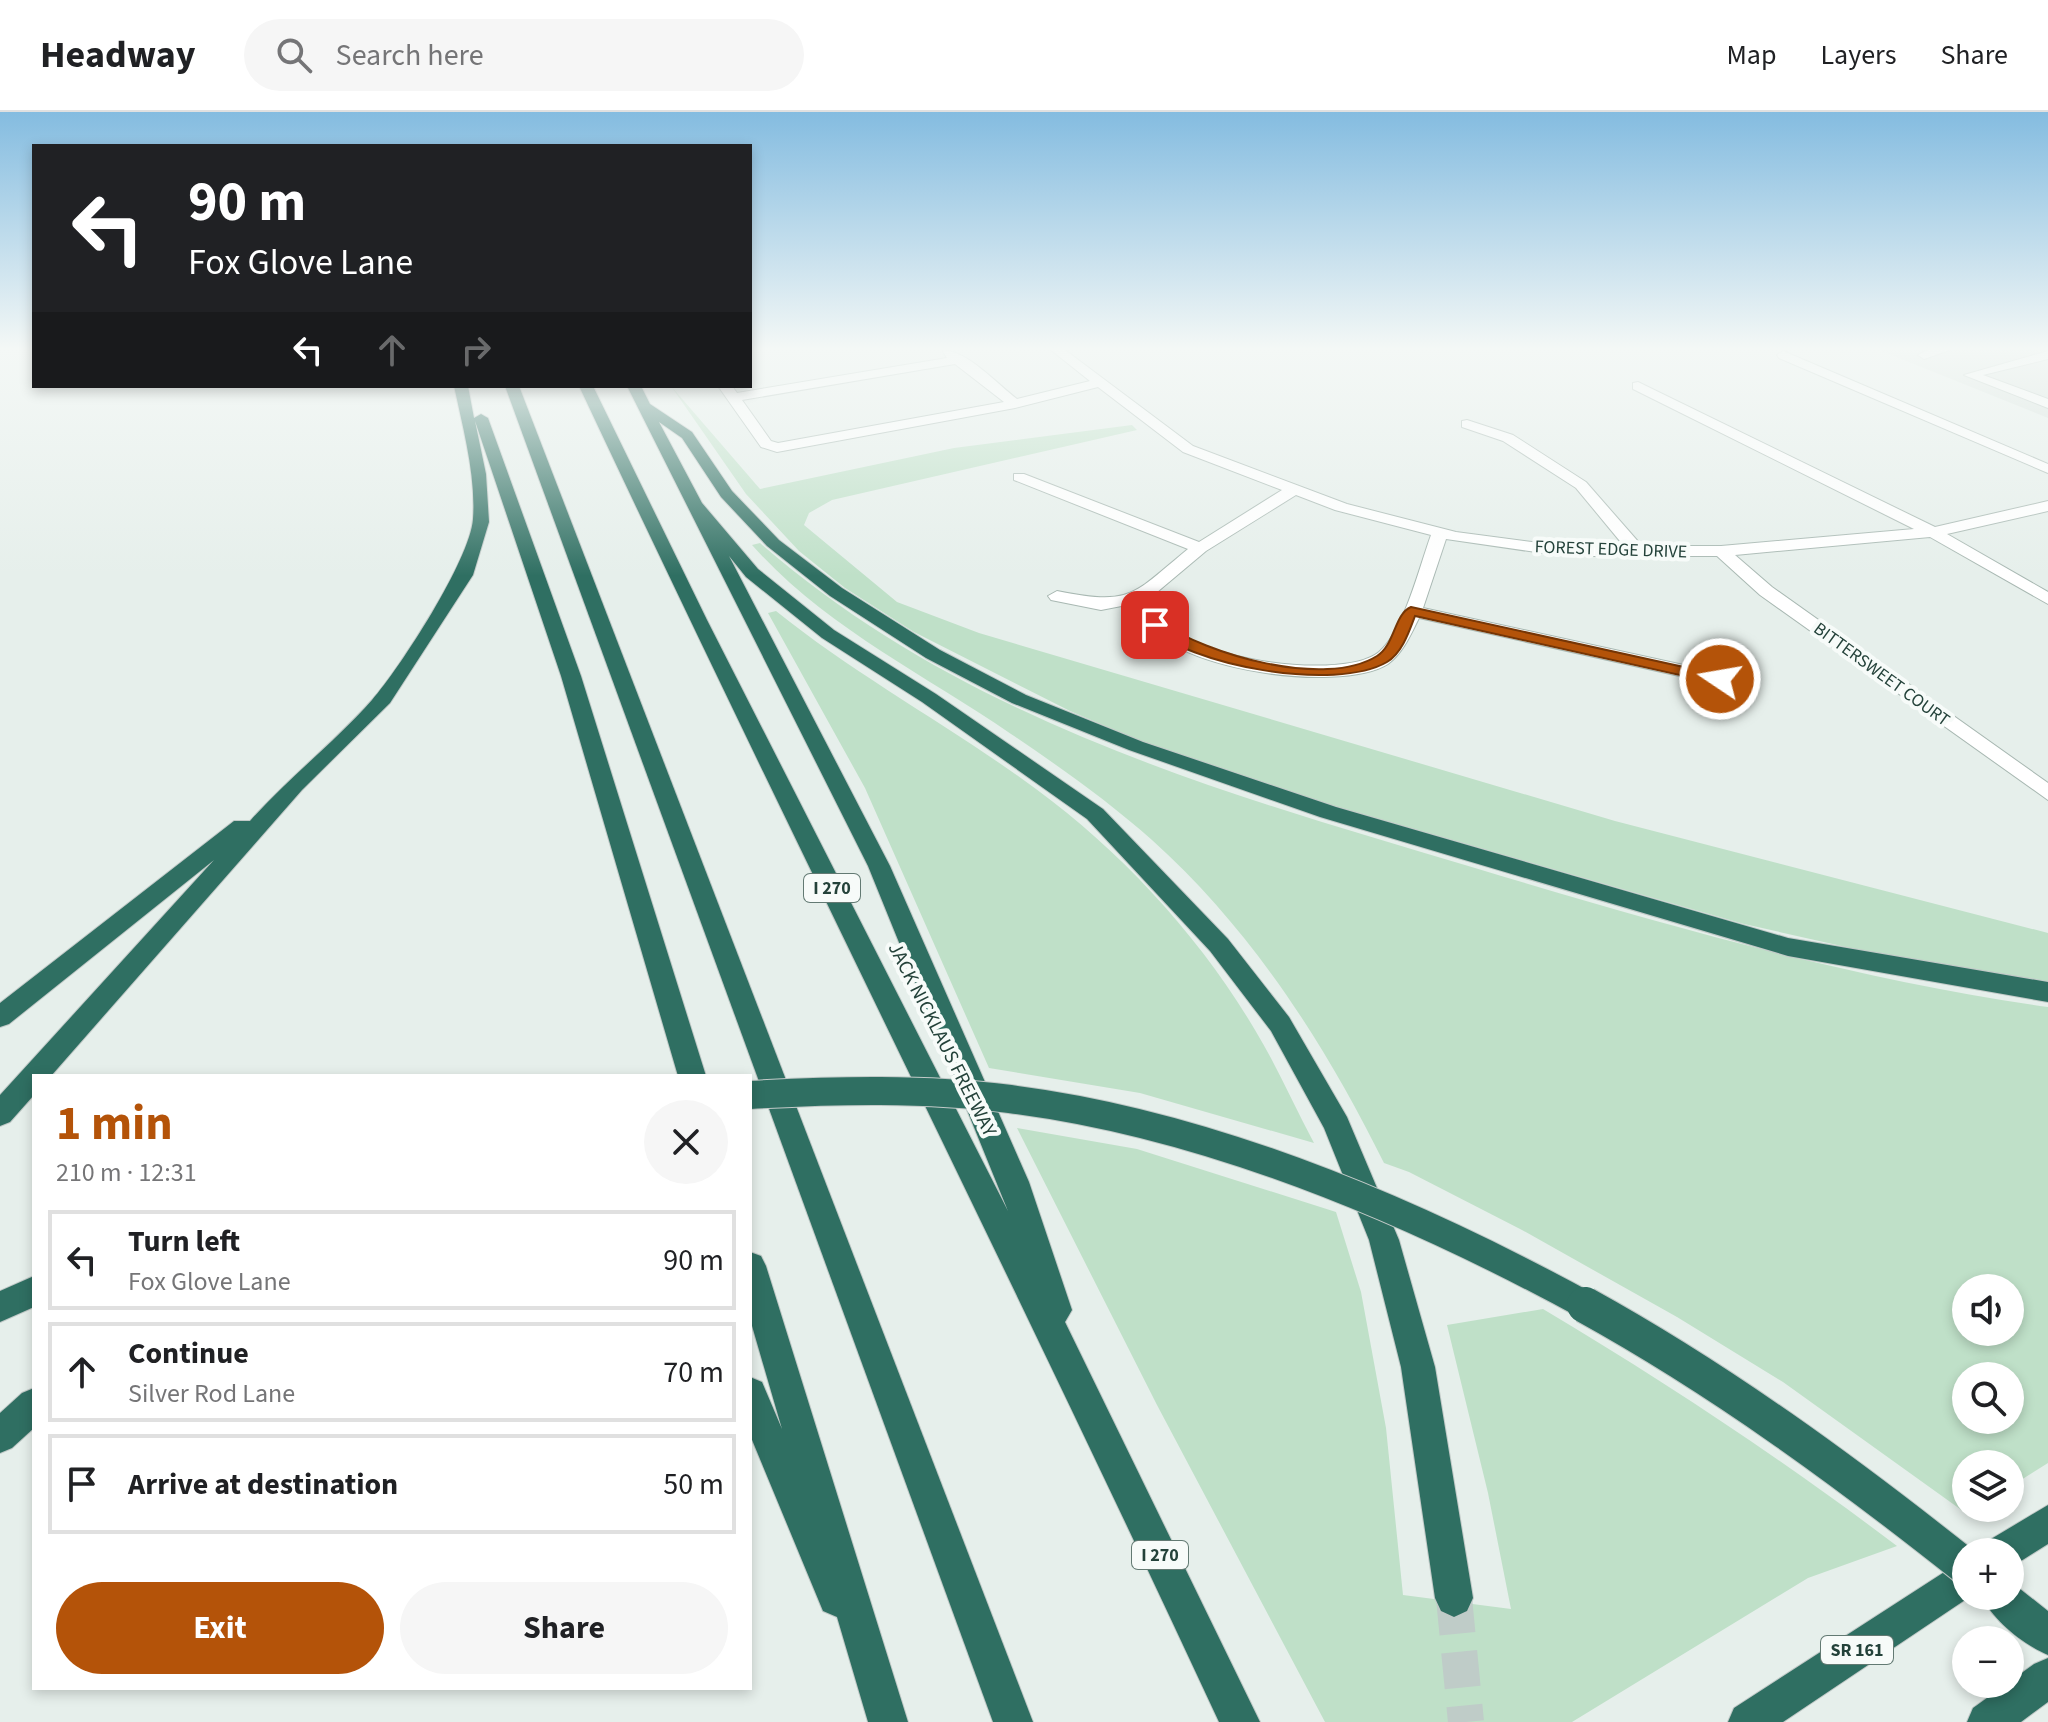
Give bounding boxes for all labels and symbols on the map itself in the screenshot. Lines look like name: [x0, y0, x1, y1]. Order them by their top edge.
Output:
street label: FOREST EDGE DRIVE: [1534, 534, 1688, 565]
pin: [1121, 591, 1189, 659]
street label: BITTERSWEET COURT: [1808, 616, 1955, 733]
position arrow: [1678, 637, 1762, 721]
road number: I 270: [804, 874, 860, 902]
street label: JACK NICKLAUS FREEWAY: [881, 938, 1003, 1142]
road number: I 270: [1132, 1541, 1188, 1569]
road number: SR 161: [1821, 1636, 1893, 1664]

